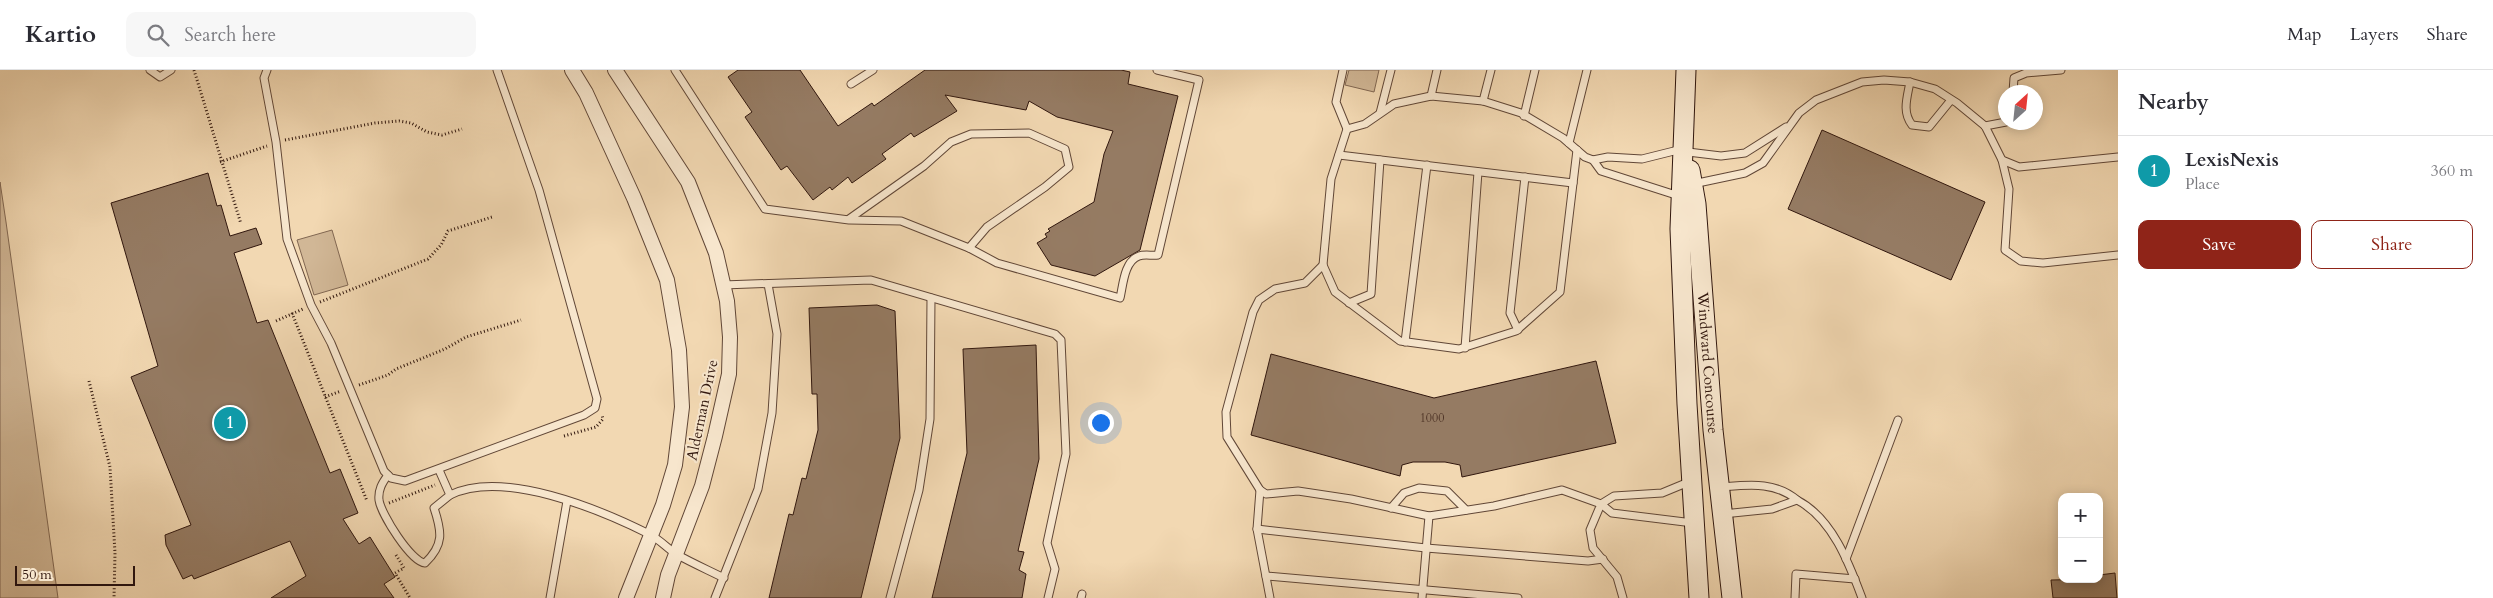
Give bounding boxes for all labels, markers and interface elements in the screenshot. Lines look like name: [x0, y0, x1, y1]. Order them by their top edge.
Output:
search box: [126, 12, 476, 57]
text: Kartio: [25, 18, 96, 51]
icon: search: [144, 21, 172, 49]
text: Search here: [184, 22, 276, 48]
text: Map: [2287, 22, 2322, 47]
text: Layers: [2350, 22, 2399, 47]
text: Share: [2427, 22, 2468, 47]
north arrow: [1998, 85, 2043, 130]
text: Nearby: [2138, 88, 2209, 117]
text: LexisNexis: [2185, 147, 2279, 173]
text: 1: [2150, 160, 2158, 182]
text: 360 m: [2431, 160, 2473, 182]
text: Place: [2185, 173, 2220, 195]
button: Save: [2138, 220, 2301, 269]
button: Share: [2311, 220, 2473, 269]
street label: Windward Concourse: [1693, 290, 1723, 435]
street label: Alderman Drive: [682, 357, 723, 462]
pin: 1: [214, 404, 246, 442]
your location: [1088, 410, 1114, 436]
house number: 1000: [1420, 410, 1444, 426]
map controls: [2058, 493, 2103, 583]
button: +: [2058, 493, 2103, 538]
button: −: [2058, 538, 2103, 583]
scale bar: [15, 563, 135, 586]
text: 50 m: [22, 565, 52, 584]

